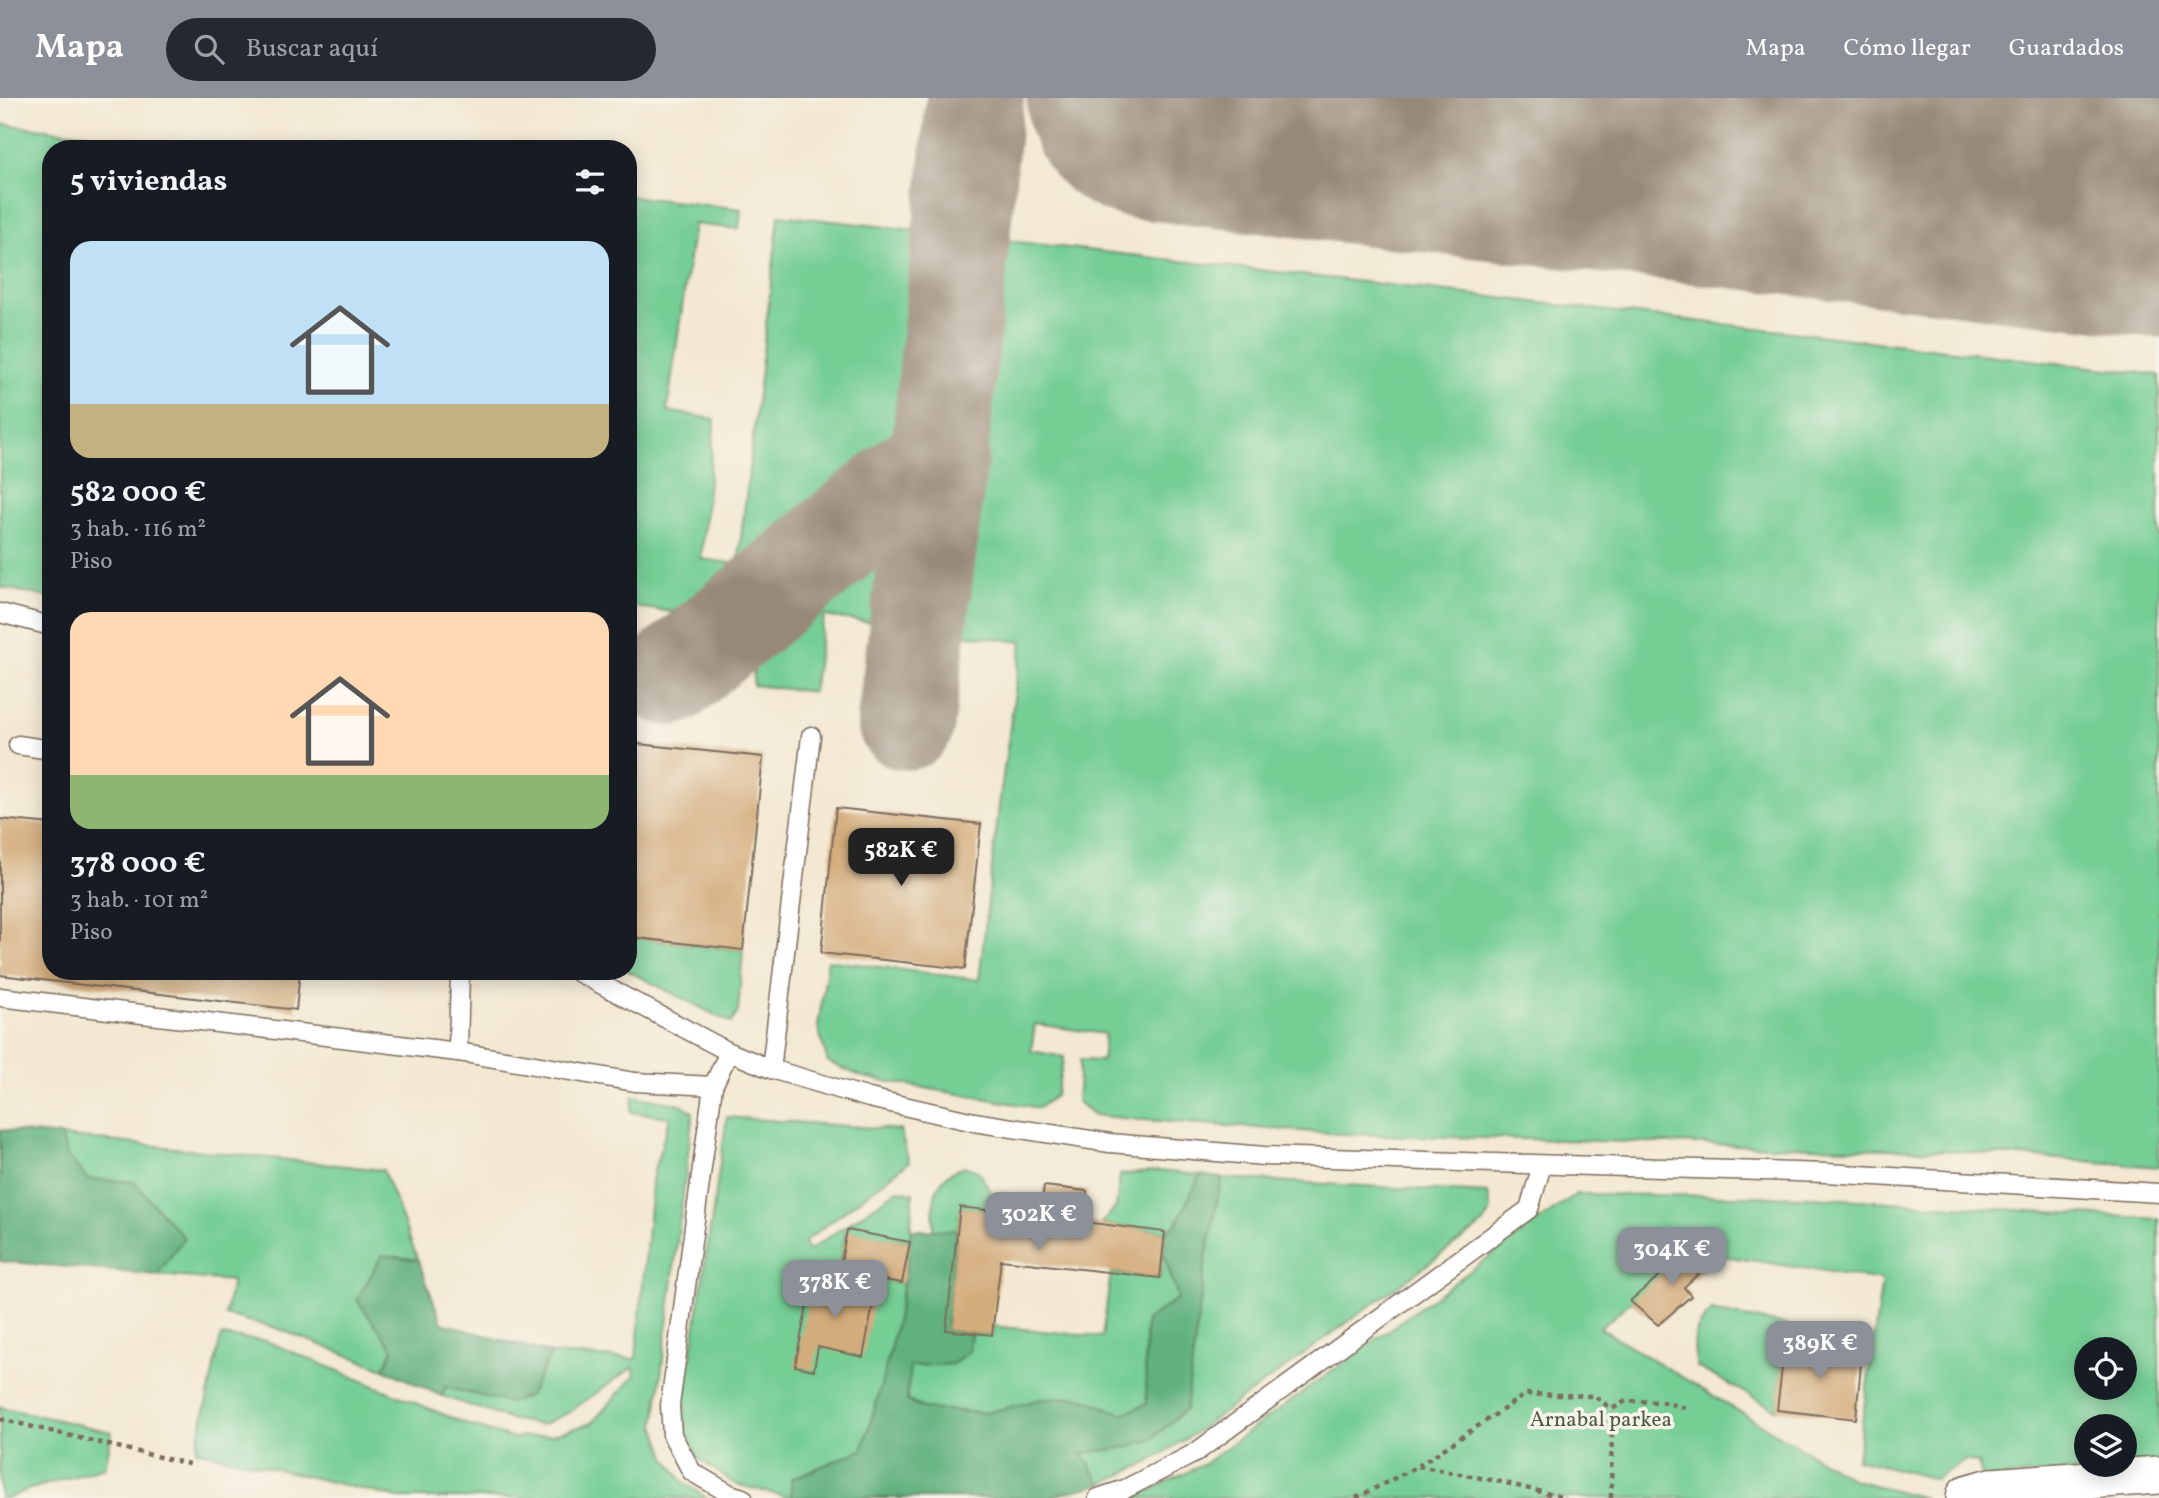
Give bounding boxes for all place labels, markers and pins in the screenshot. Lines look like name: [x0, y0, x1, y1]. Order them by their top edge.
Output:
pin: 582K €: [844, 828, 958, 888]
pin: 302K €: [982, 1192, 1096, 1252]
pin: 304K €: [1615, 1228, 1729, 1287]
pin: 378K €: [778, 1260, 892, 1320]
pin: 389K €: [1763, 1322, 1877, 1381]

